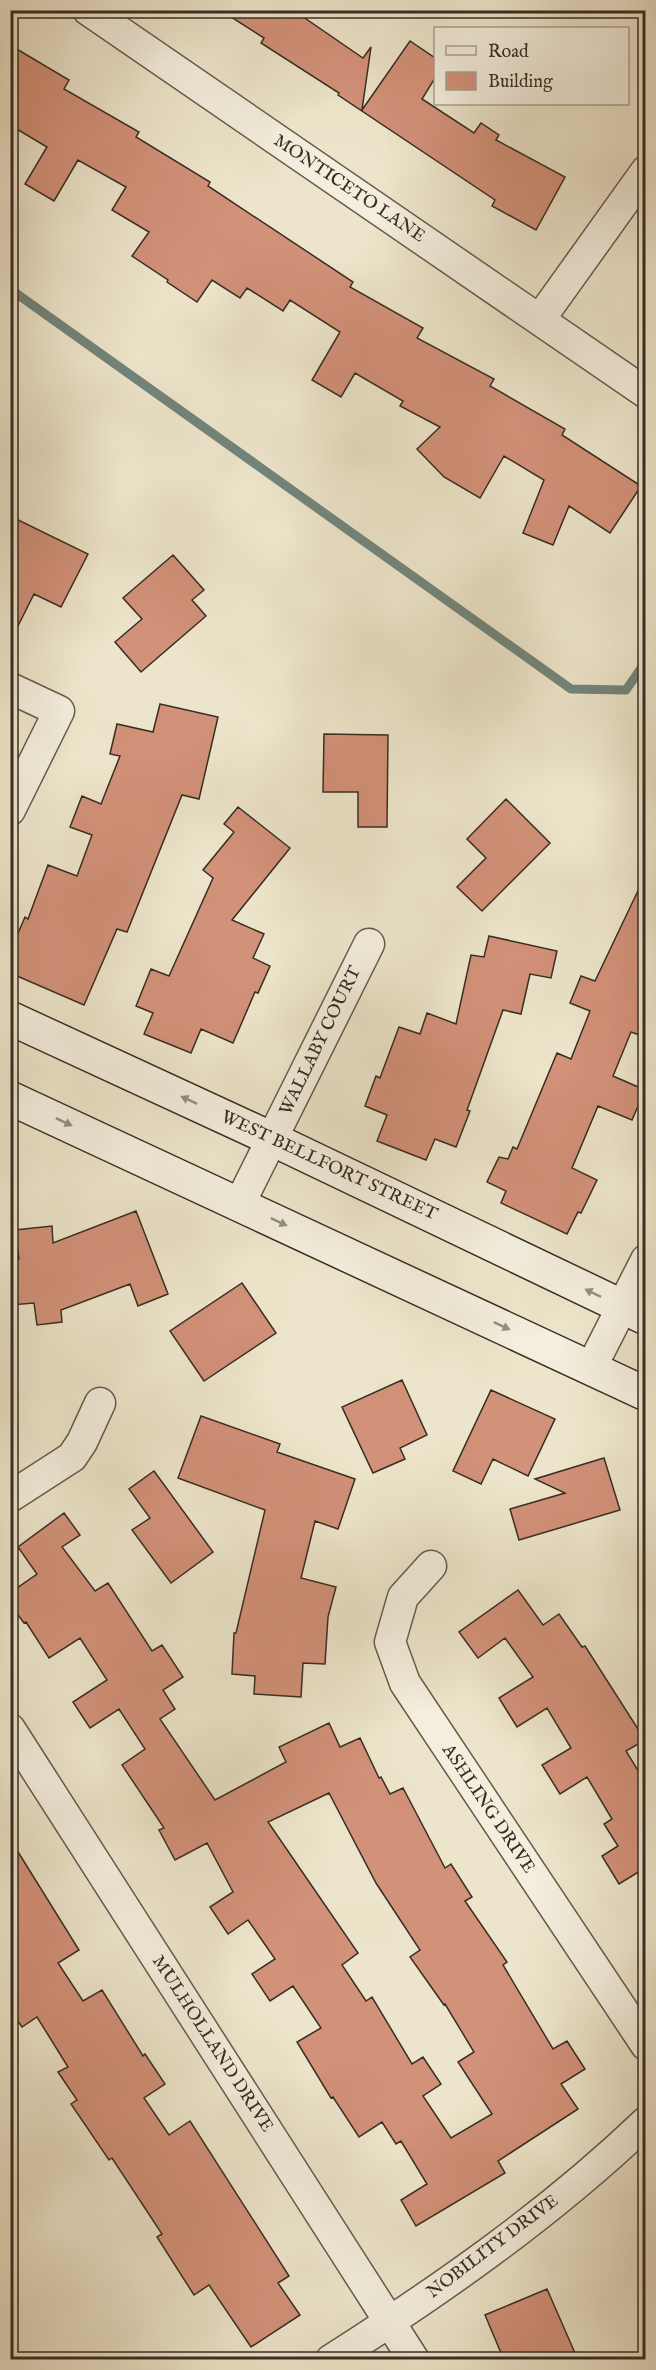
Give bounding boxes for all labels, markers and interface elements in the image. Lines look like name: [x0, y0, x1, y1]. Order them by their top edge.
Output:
legend: [434, 27, 629, 105]
text: Road: [488, 41, 529, 64]
text: Building: [488, 71, 553, 94]
street label: MONTICETO LANE: [269, 130, 429, 248]
street label: WALLABY COURT: [275, 963, 367, 1119]
one-way arrow: [181, 1096, 198, 1105]
street label: WEST BELLFORT STREET: [217, 1106, 441, 1226]
one-way arrow: [55, 1118, 72, 1127]
one-way arrow: [270, 1217, 287, 1226]
one-way arrow: [584, 1288, 601, 1297]
one-way arrow: [493, 1322, 510, 1331]
street label: ASHLING DRIVE: [436, 1739, 540, 1878]
street label: MULHOLLAND DRIVE: [146, 1951, 278, 2137]
street label: NOBILITY DRIVE: [423, 2190, 563, 2304]

